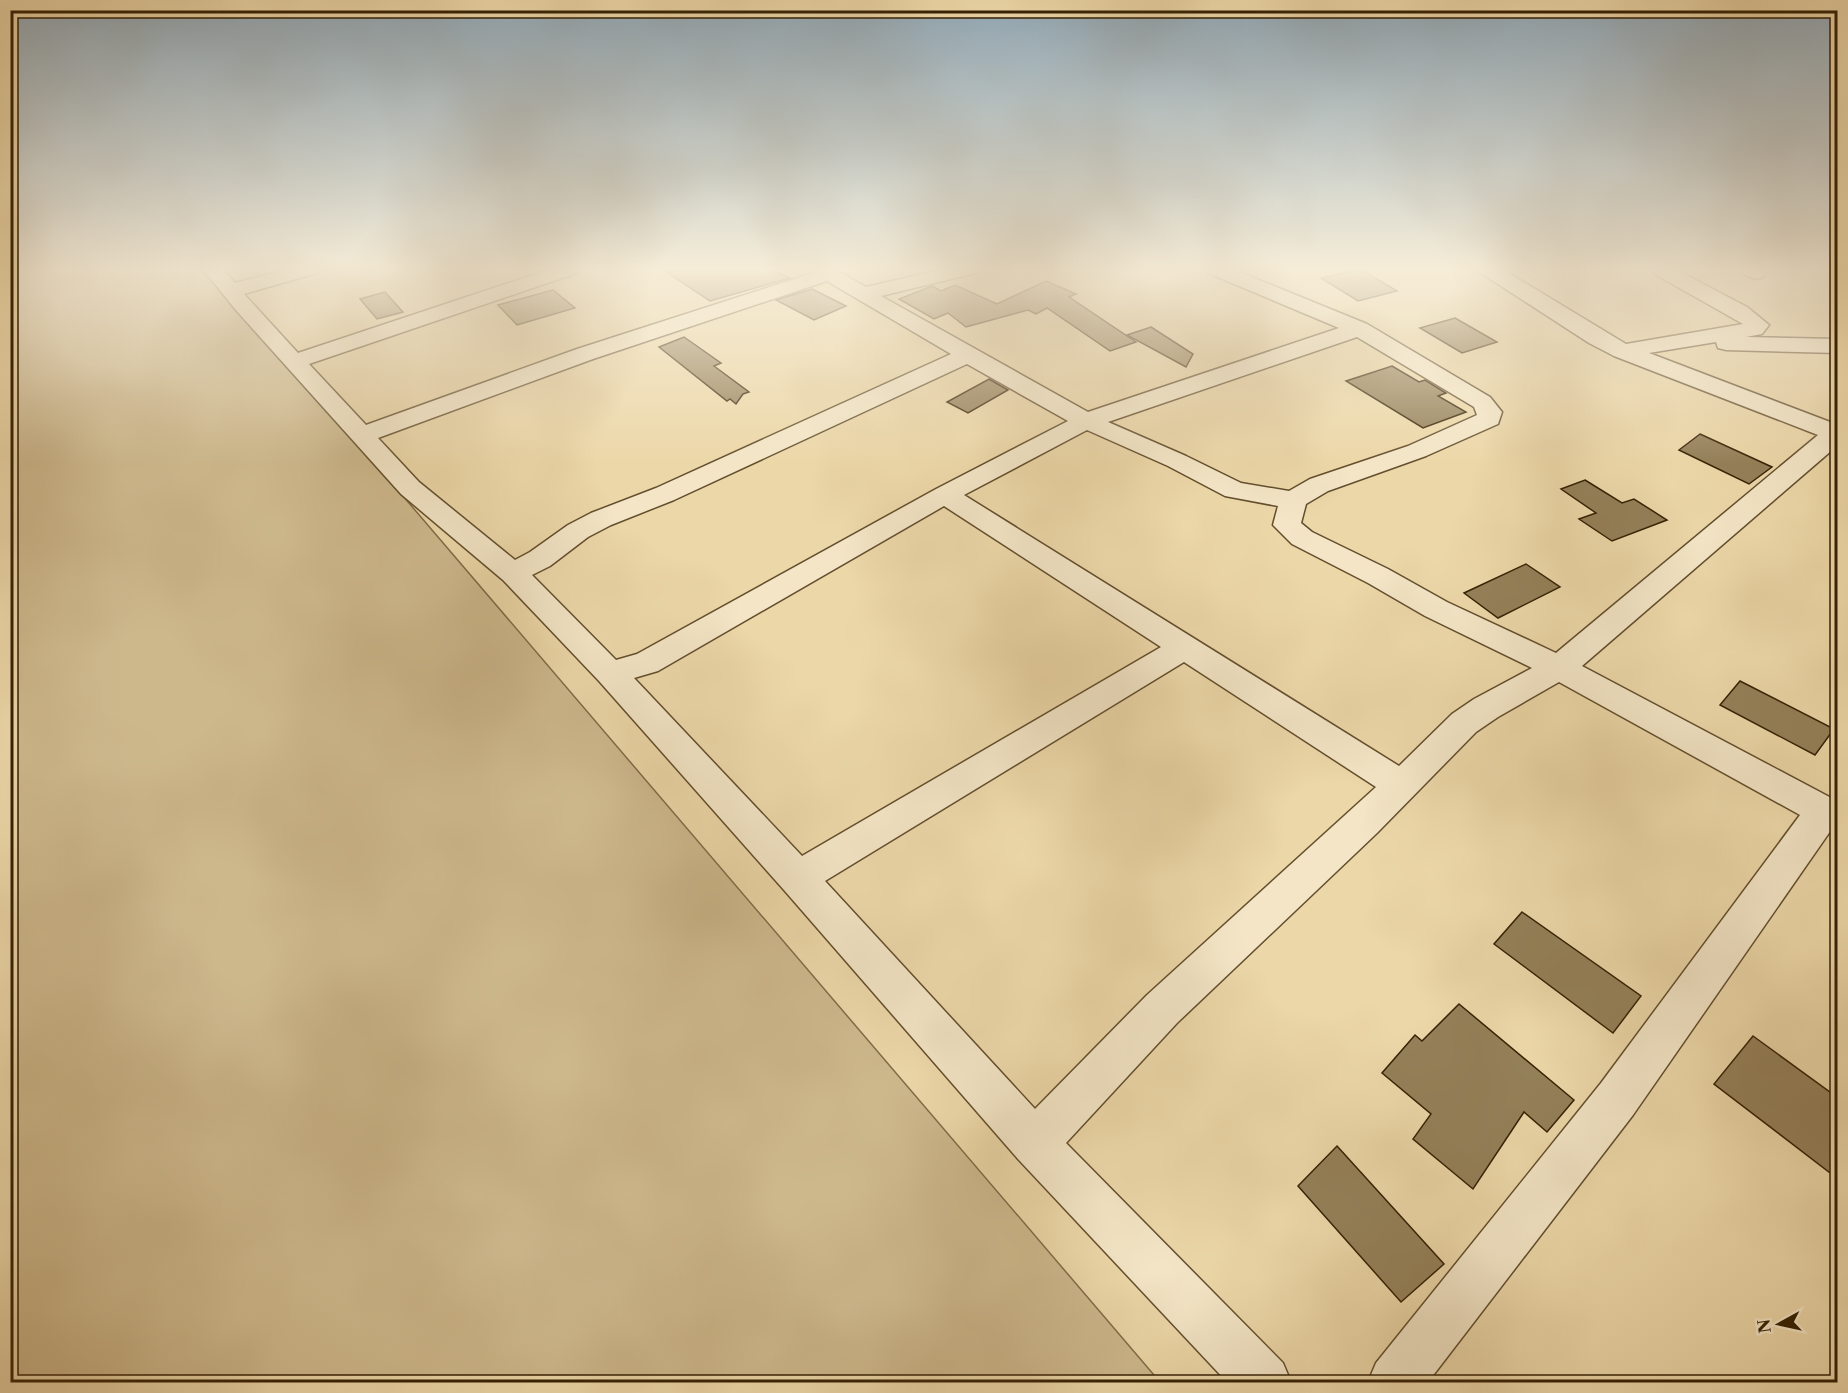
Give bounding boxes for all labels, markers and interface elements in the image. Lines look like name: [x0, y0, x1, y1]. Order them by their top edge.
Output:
north arrow: [1749, 1294, 1809, 1354]
text: N: [1753, 1318, 1775, 1334]

